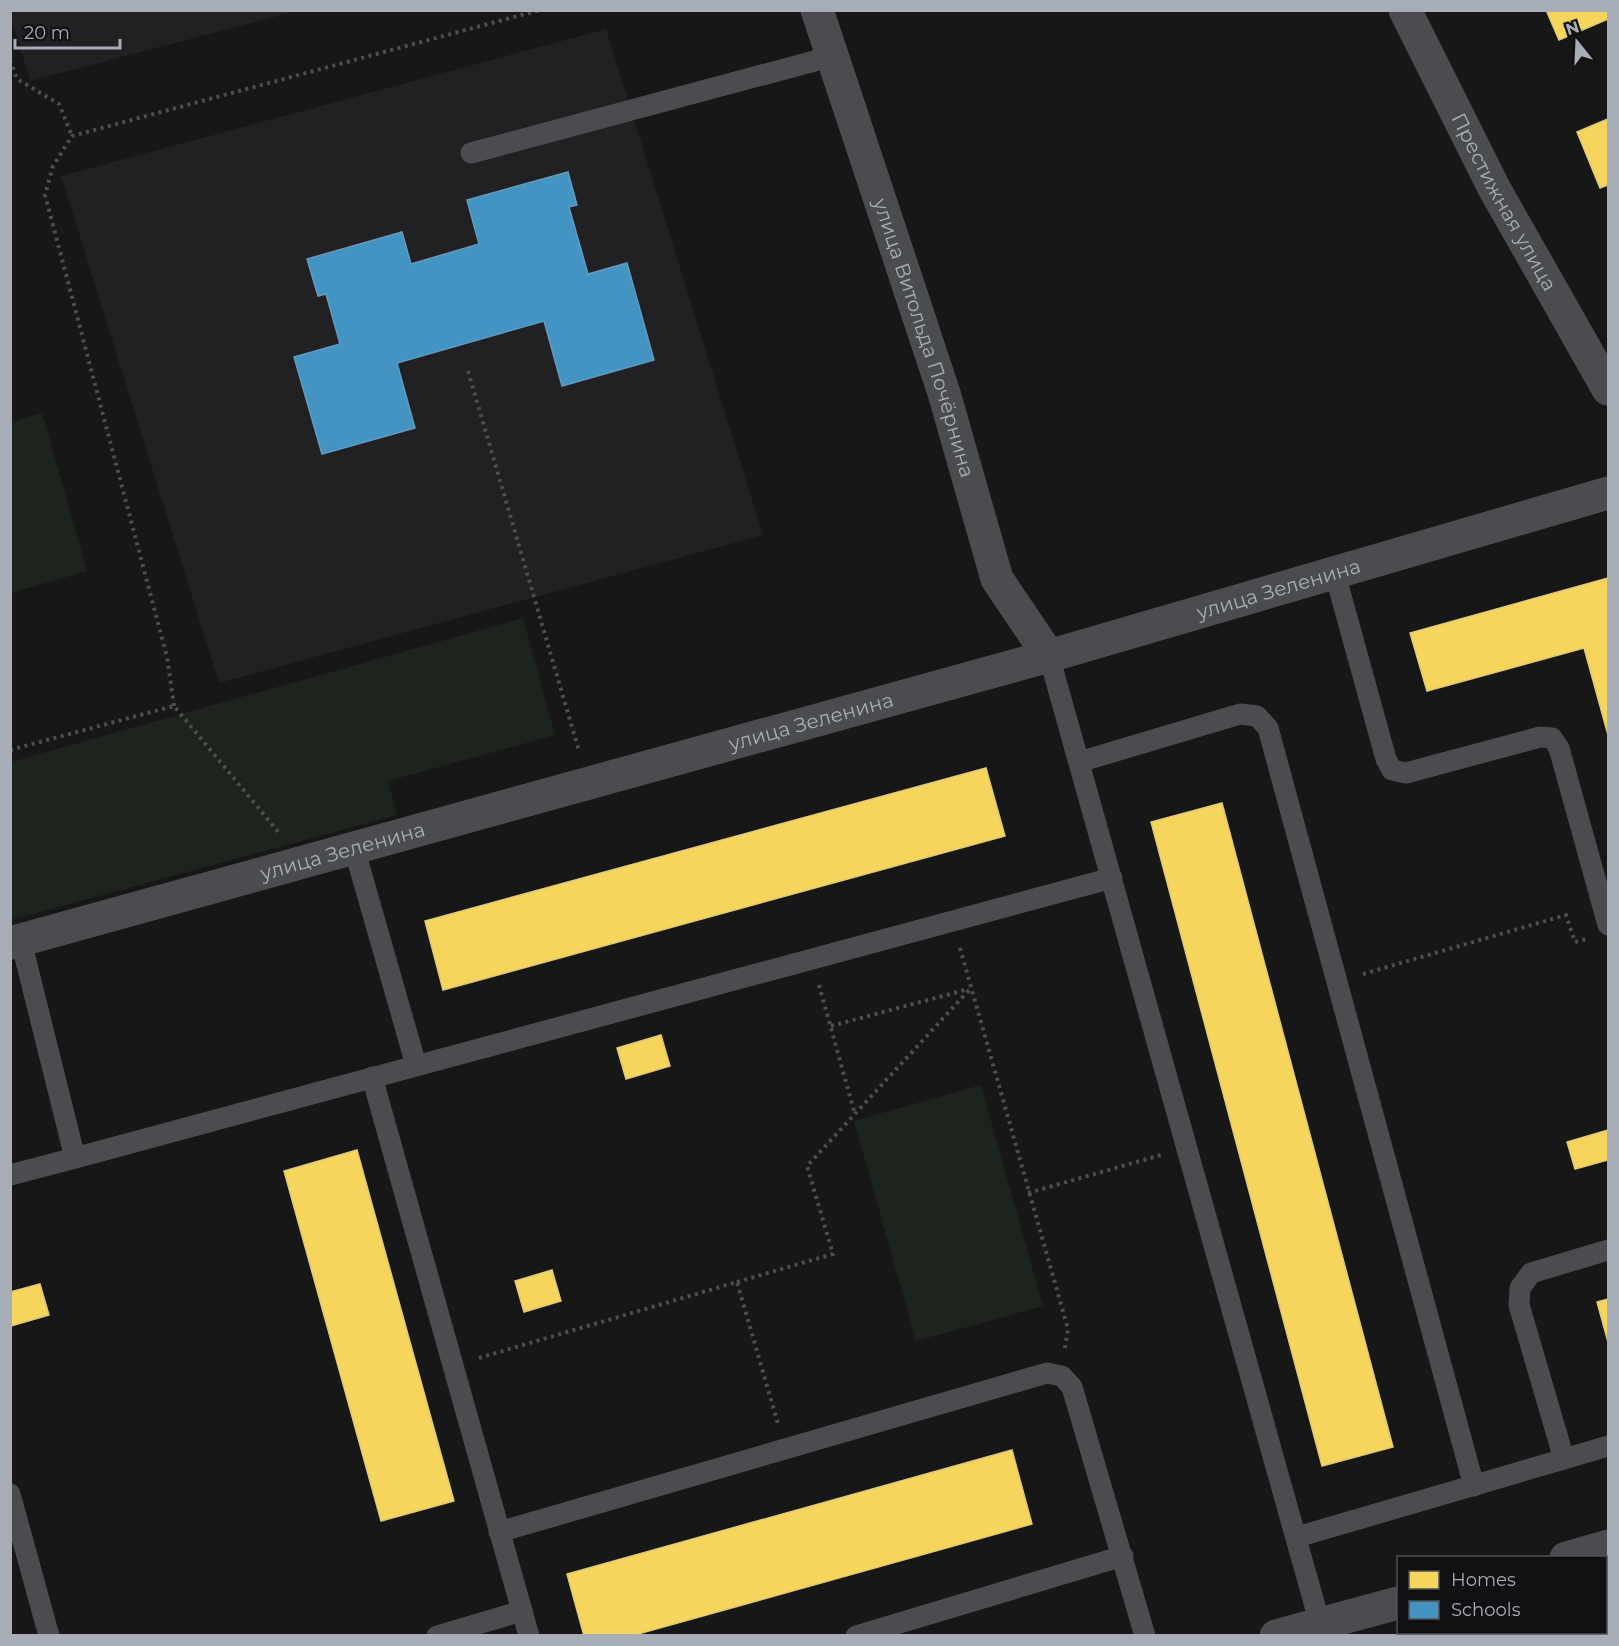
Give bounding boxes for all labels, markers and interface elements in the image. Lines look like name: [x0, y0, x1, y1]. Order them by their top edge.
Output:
scale bar: [15, 12, 120, 50]
north arrow: [1547, 12, 1607, 72]
text: N: [1563, 17, 1582, 39]
text: 20 m: [24, 22, 70, 44]
street label: Престижная улица: [1446, 109, 1562, 295]
street label: улица Витольда Почёрнина: [868, 194, 979, 480]
street label: улица Зеленина: [1193, 554, 1363, 625]
street label: улица Зеленина: [725, 688, 896, 756]
street label: улица Зеленина: [257, 817, 428, 886]
legend: [1397, 1556, 1607, 1634]
text: Homes: [1451, 1569, 1516, 1591]
text: Schools: [1451, 1599, 1521, 1621]

